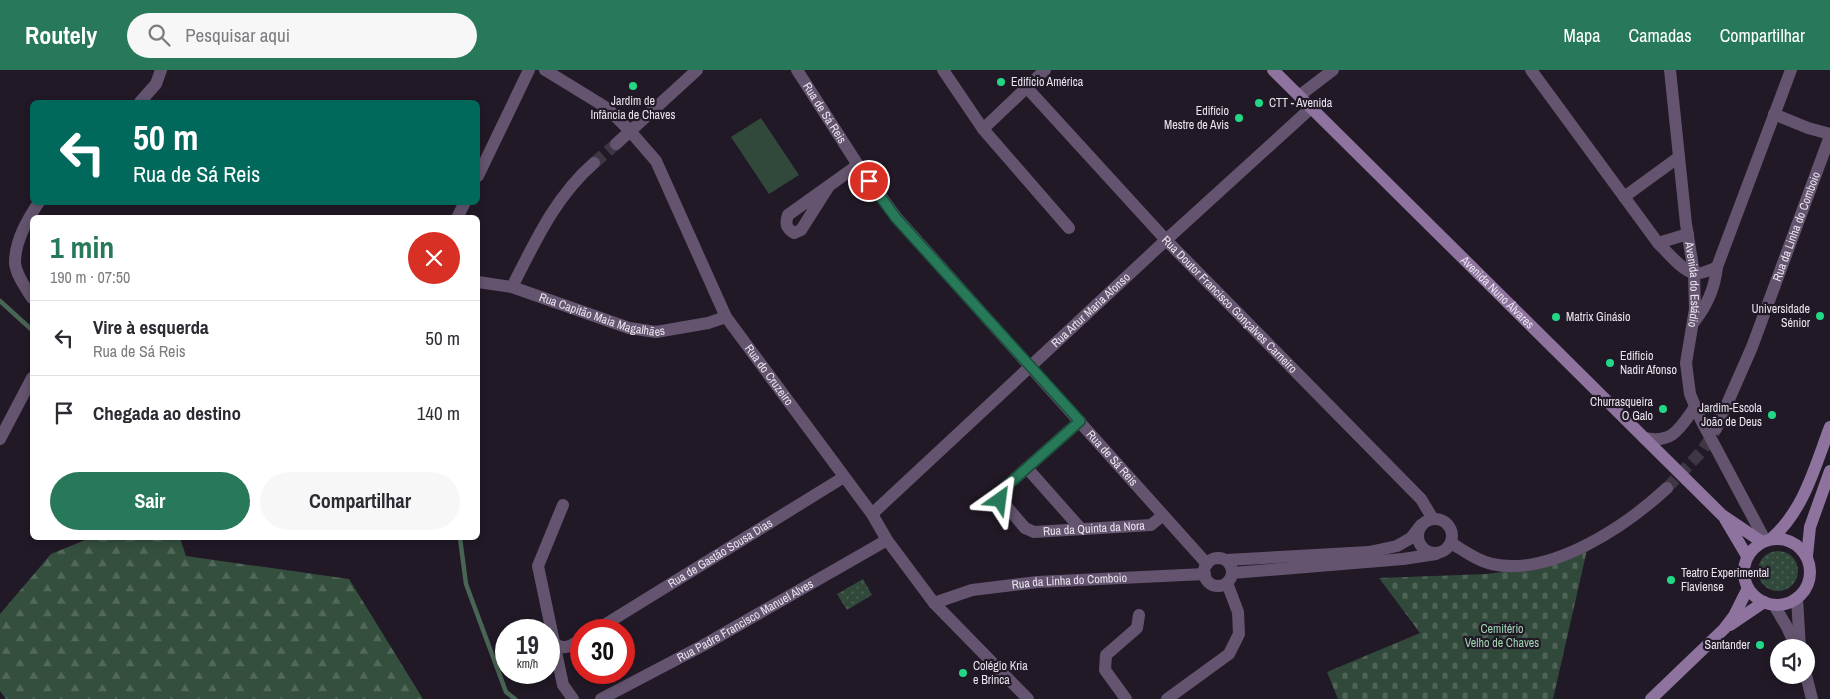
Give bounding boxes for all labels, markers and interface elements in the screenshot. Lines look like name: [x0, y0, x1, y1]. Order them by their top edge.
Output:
search box: [127, 13, 477, 58]
text: Routely: [25, 19, 97, 51]
icon: search: [145, 21, 173, 49]
text: Pesquisar aqui: [185, 22, 290, 48]
text: Mapa: [1564, 23, 1601, 48]
text: Camadas: [1629, 23, 1692, 48]
text: Compartilhar: [1720, 23, 1805, 48]
place label: Edifício América: [1011, 74, 1084, 90]
marker: Edifício América: [995, 76, 1007, 88]
street label: Rua de Sá Reis: [799, 79, 850, 147]
marker: Jardim de Infância de Chaves: [627, 80, 639, 92]
place label: Jardim de Infância de Chaves: [591, 93, 675, 123]
place label: CTT - Avenida: [1269, 95, 1333, 111]
marker: CTT - Avenida: [1253, 97, 1265, 109]
place label: Edifício Mestre de Avis: [1164, 103, 1229, 133]
marker: Edifício Mestre de Avis: [1233, 112, 1245, 124]
text: 50 m: [133, 114, 198, 161]
icon: left: [50, 120, 115, 185]
text: Rua de Sá Reis: [133, 159, 260, 189]
pin: [848, 160, 890, 202]
icon: arrive: [855, 167, 883, 195]
street label: Rua da Linha do Comboio: [1769, 169, 1824, 284]
text: 1 min: [50, 227, 114, 267]
button: close: [408, 232, 460, 284]
street label: Rua Doutor Francisco Gonçalves Carneiro: [1158, 232, 1301, 377]
street label: Avenida do Estádio: [1681, 240, 1703, 329]
street label: Avenida Nuno Álvares: [1457, 252, 1538, 332]
text: 190 m · 07:50: [50, 266, 130, 288]
street label: Rua Artur Maria Afonso: [1048, 269, 1134, 351]
street label: Rua Capitão Maia Magalhães: [537, 289, 666, 340]
place label: Universidade Sénior: [1751, 301, 1811, 331]
place label: Matrix Ginásio: [1566, 309, 1631, 325]
marker: Universidade Sénior: [1814, 310, 1826, 322]
marker: Matrix Ginásio: [1550, 311, 1562, 323]
text: Vire à esquerda: [93, 314, 209, 340]
icon: left: [50, 324, 78, 352]
text: 50 m: [425, 325, 460, 351]
text: Rua de Sá Reis: [93, 340, 186, 362]
street label: Rua do Cruzeiro: [741, 341, 797, 409]
place label: Edificio Nadir Afonso: [1620, 348, 1677, 378]
marker: Edificio Nadir Afonso: [1604, 357, 1616, 369]
place label: Churrasqueira O Galo: [1590, 394, 1654, 424]
icon: arrive: [50, 399, 78, 427]
text: Chegada ao destino: [93, 400, 241, 426]
text: 140 m: [417, 400, 460, 426]
place label: Jardim-Escola João de Deus: [1699, 400, 1763, 430]
marker: Churrasqueira O Galo: [1657, 403, 1669, 415]
marker: Jardim-Escola João de Deus: [1766, 409, 1778, 421]
street label: Rua de Sá Reis: [1083, 427, 1141, 489]
button: Sair: [50, 472, 250, 530]
button: Compartilhar: [260, 472, 460, 530]
position arrow: [973, 473, 1025, 525]
street label: Rua de Gastão Sousa Dias: [665, 515, 776, 592]
street label: Rua da Quinta da Nora: [1042, 517, 1146, 539]
place label: Teatro Experimental Flaviense: [1681, 565, 1769, 595]
street label: Rua da Linha do Comboio: [1011, 570, 1127, 593]
marker: Teatro Experimental Flaviense: [1665, 574, 1677, 586]
street label: Rua Padre Francisco Manuel Alves: [674, 576, 816, 666]
speed limit sign: 30: [570, 619, 635, 684]
park label: Cemitério Velho de Chaves: [1465, 621, 1539, 651]
text: 19: [516, 628, 539, 662]
place label: Santander: [1705, 637, 1751, 653]
marker: Santander: [1754, 639, 1766, 651]
map controls: [1770, 639, 1815, 684]
button: sound: [1770, 639, 1815, 684]
text: km/h: [517, 656, 538, 672]
place label: Colégio Kria e Brinca: [973, 658, 1028, 688]
marker: Colégio Kria e Brinca: [957, 667, 969, 679]

